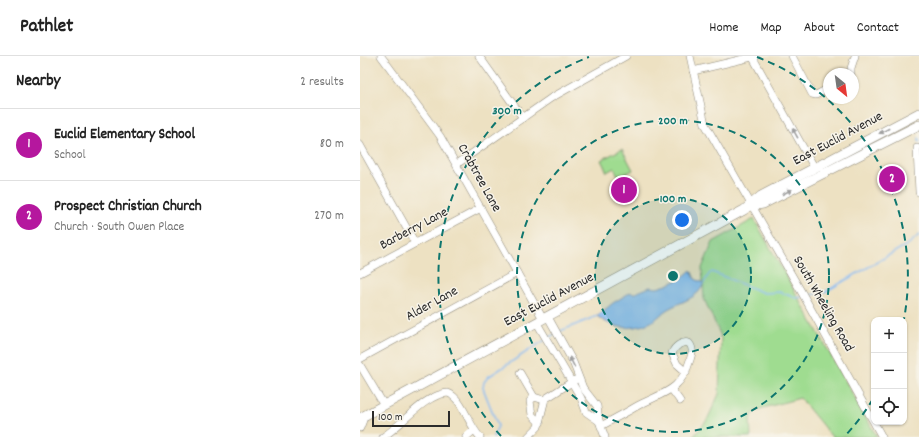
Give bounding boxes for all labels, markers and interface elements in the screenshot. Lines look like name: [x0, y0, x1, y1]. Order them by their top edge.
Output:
text: Pathlet: [20, 14, 73, 41]
text: Home: [709, 18, 738, 38]
text: Map: [760, 18, 782, 38]
text: About: [804, 18, 835, 38]
text: Contact: [857, 18, 899, 38]
north arrow: [823, 68, 859, 104]
text: Nearby: [16, 70, 60, 94]
text: 2 results: [300, 73, 344, 92]
text: 300 m: [492, 103, 522, 120]
street label: East Euclid Avenue: [790, 107, 886, 171]
text: 200 m: [658, 113, 688, 130]
text: Euclid Elementary School: [54, 124, 195, 146]
one-way arrow: [792, 127, 798, 139]
one-way arrow: [878, 127, 890, 134]
text: 1: [28, 135, 30, 154]
text: 80 m: [320, 135, 344, 154]
street label: Crabtree Lane: [452, 140, 506, 216]
text: School: [54, 146, 86, 165]
pin: 2: [879, 164, 905, 194]
pin: 1: [611, 175, 637, 205]
one-way arrow: [781, 189, 793, 195]
text: 100 m: [660, 191, 686, 208]
text: Prospect Christian Church: [54, 196, 202, 218]
street label: Barberry Lane: [376, 203, 452, 255]
text: 2: [26, 207, 32, 226]
text: 270 m: [314, 207, 344, 226]
your location: [672, 210, 692, 230]
text: Church · South Owen Place: [54, 218, 184, 237]
street label: South Wheeling Road: [787, 252, 859, 356]
street label: East Euclid Avenue: [501, 268, 597, 332]
centre of rings: [666, 269, 680, 283]
street label: Alder Lane: [402, 281, 462, 327]
map controls: [871, 317, 907, 425]
button: +: [871, 317, 907, 353]
button: −: [871, 353, 907, 389]
one-way arrow: [569, 356, 575, 367]
button: locate: [871, 389, 907, 425]
scale bar: [372, 409, 450, 428]
text: 100 m: [378, 410, 402, 426]

